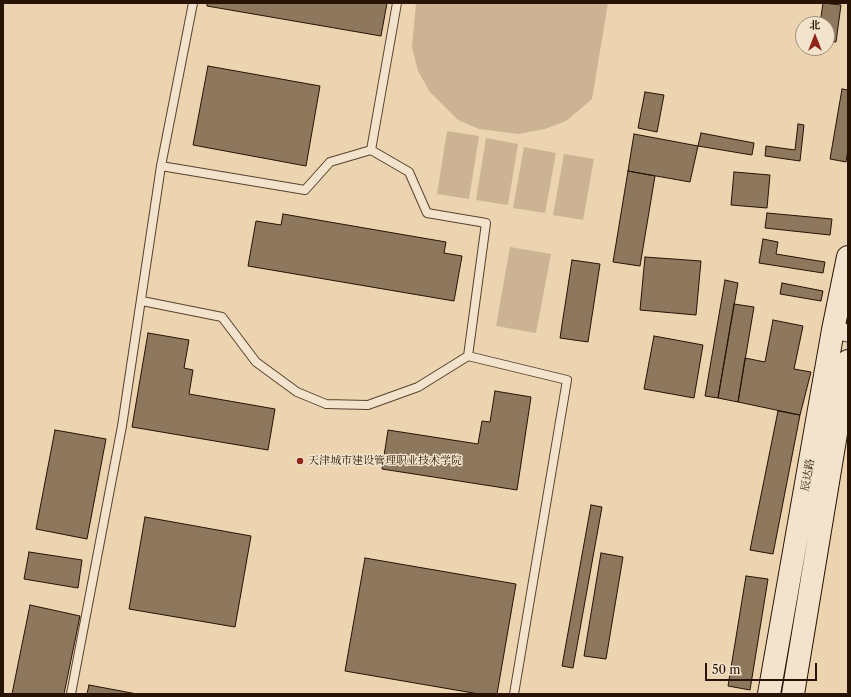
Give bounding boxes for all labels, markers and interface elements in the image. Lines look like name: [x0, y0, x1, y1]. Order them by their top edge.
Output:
north arrow: [795, 16, 835, 56]
text: 北: [810, 18, 821, 32]
place label: 天津城市建设管理职业技术学院: [308, 454, 462, 468]
marker: 天津城市建设管理职业技术学院: [295, 456, 305, 466]
street label: 辰达路: [799, 458, 817, 492]
scale bar: [707, 655, 819, 681]
text: 50 m: [712, 662, 741, 677]

